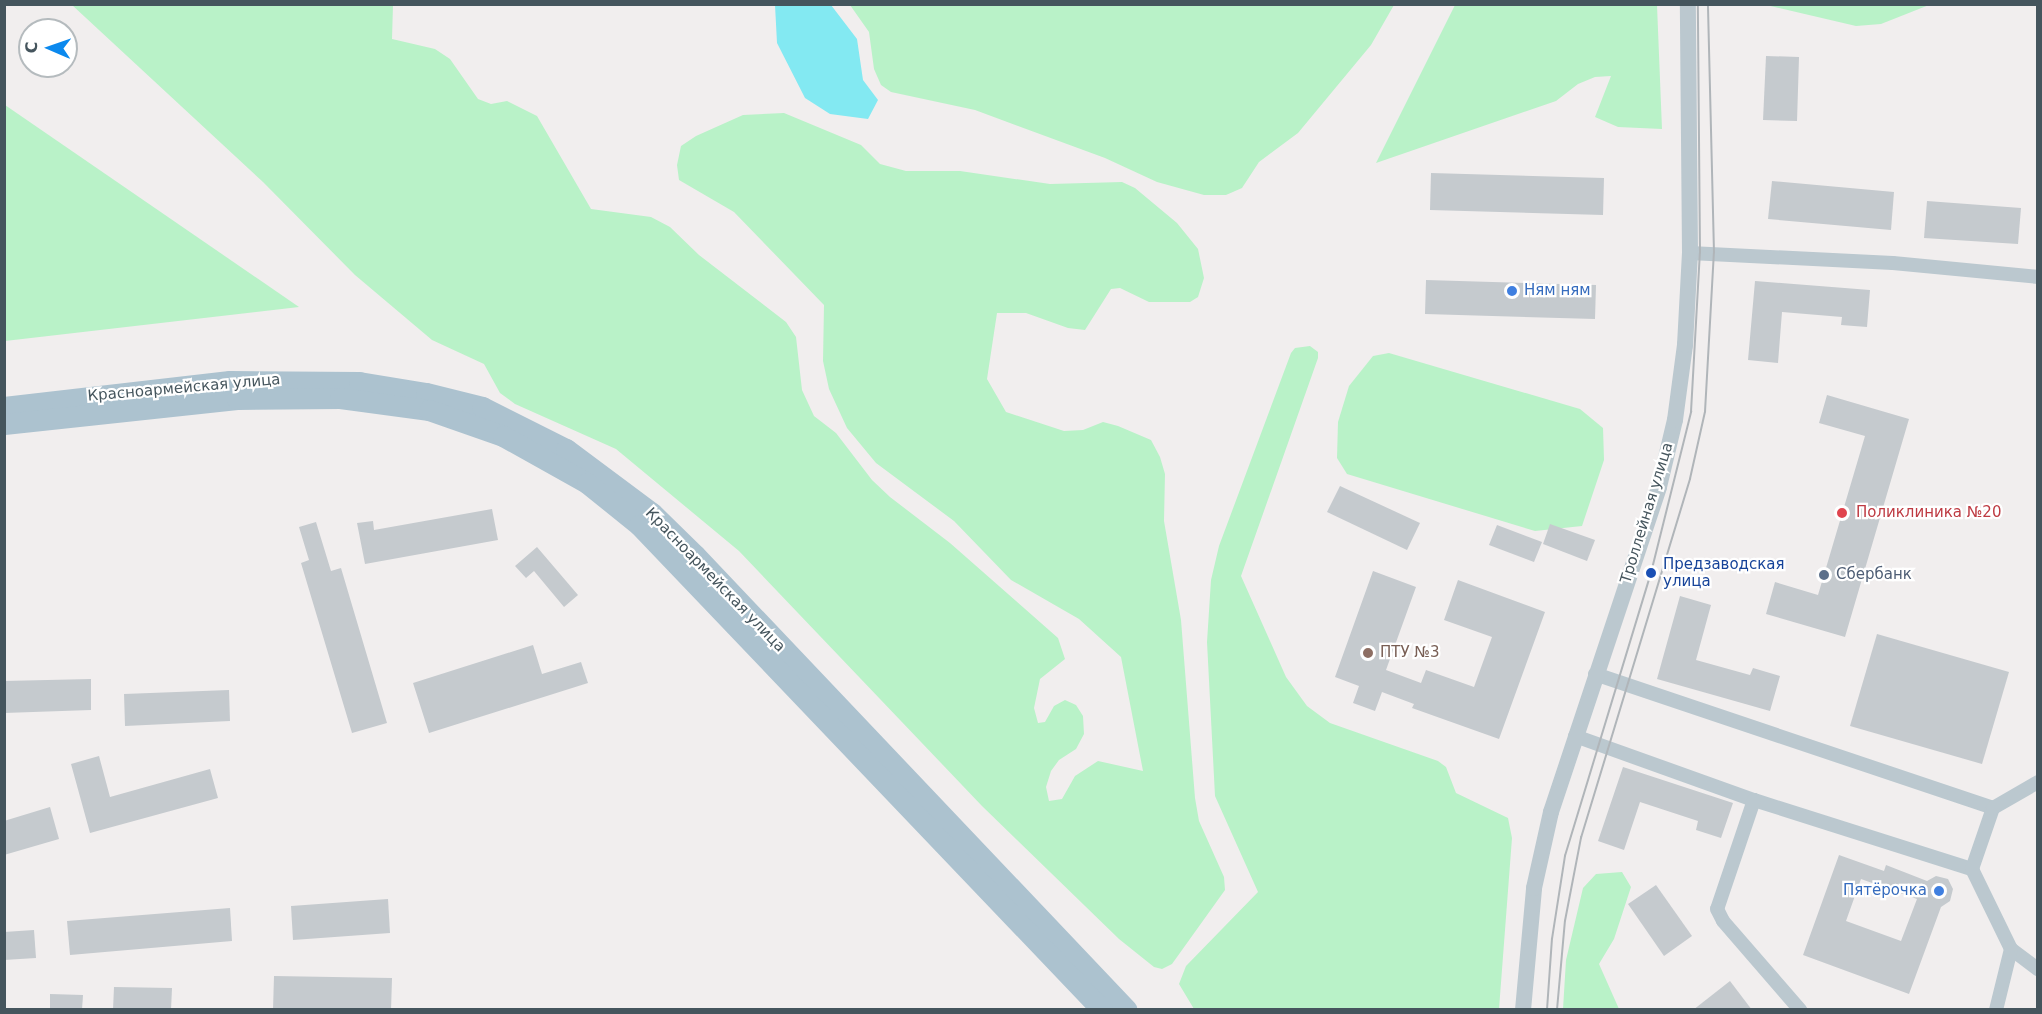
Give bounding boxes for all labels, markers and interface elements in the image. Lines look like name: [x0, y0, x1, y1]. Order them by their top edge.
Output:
north arrow: [18, 18, 78, 78]
text: С: [22, 41, 41, 54]
place label: Ням ням: [1524, 282, 1591, 300]
marker: Ням ням: [1505, 284, 1519, 298]
street label: Красноармейская улица: [87, 371, 281, 405]
street label: Троллейная улица: [1617, 440, 1677, 586]
street label: Красноармейская улица: [641, 504, 789, 656]
marker: Поликлиника №20: [1833, 504, 1851, 522]
place label: Поликлиника №20: [1856, 504, 2001, 522]
place label: Предзаводская улица: [1663, 555, 1784, 590]
marker: Предзаводская улица: [1644, 566, 1658, 580]
place label: Сбербанк: [1836, 566, 1912, 584]
marker: Сбербанк: [1817, 568, 1831, 582]
place label: ПТУ №3: [1380, 644, 1439, 662]
marker: ПТУ №3: [1361, 646, 1375, 660]
place label: Пятёрочка: [1843, 882, 1927, 900]
marker: Пятёрочка: [1932, 884, 1946, 898]

